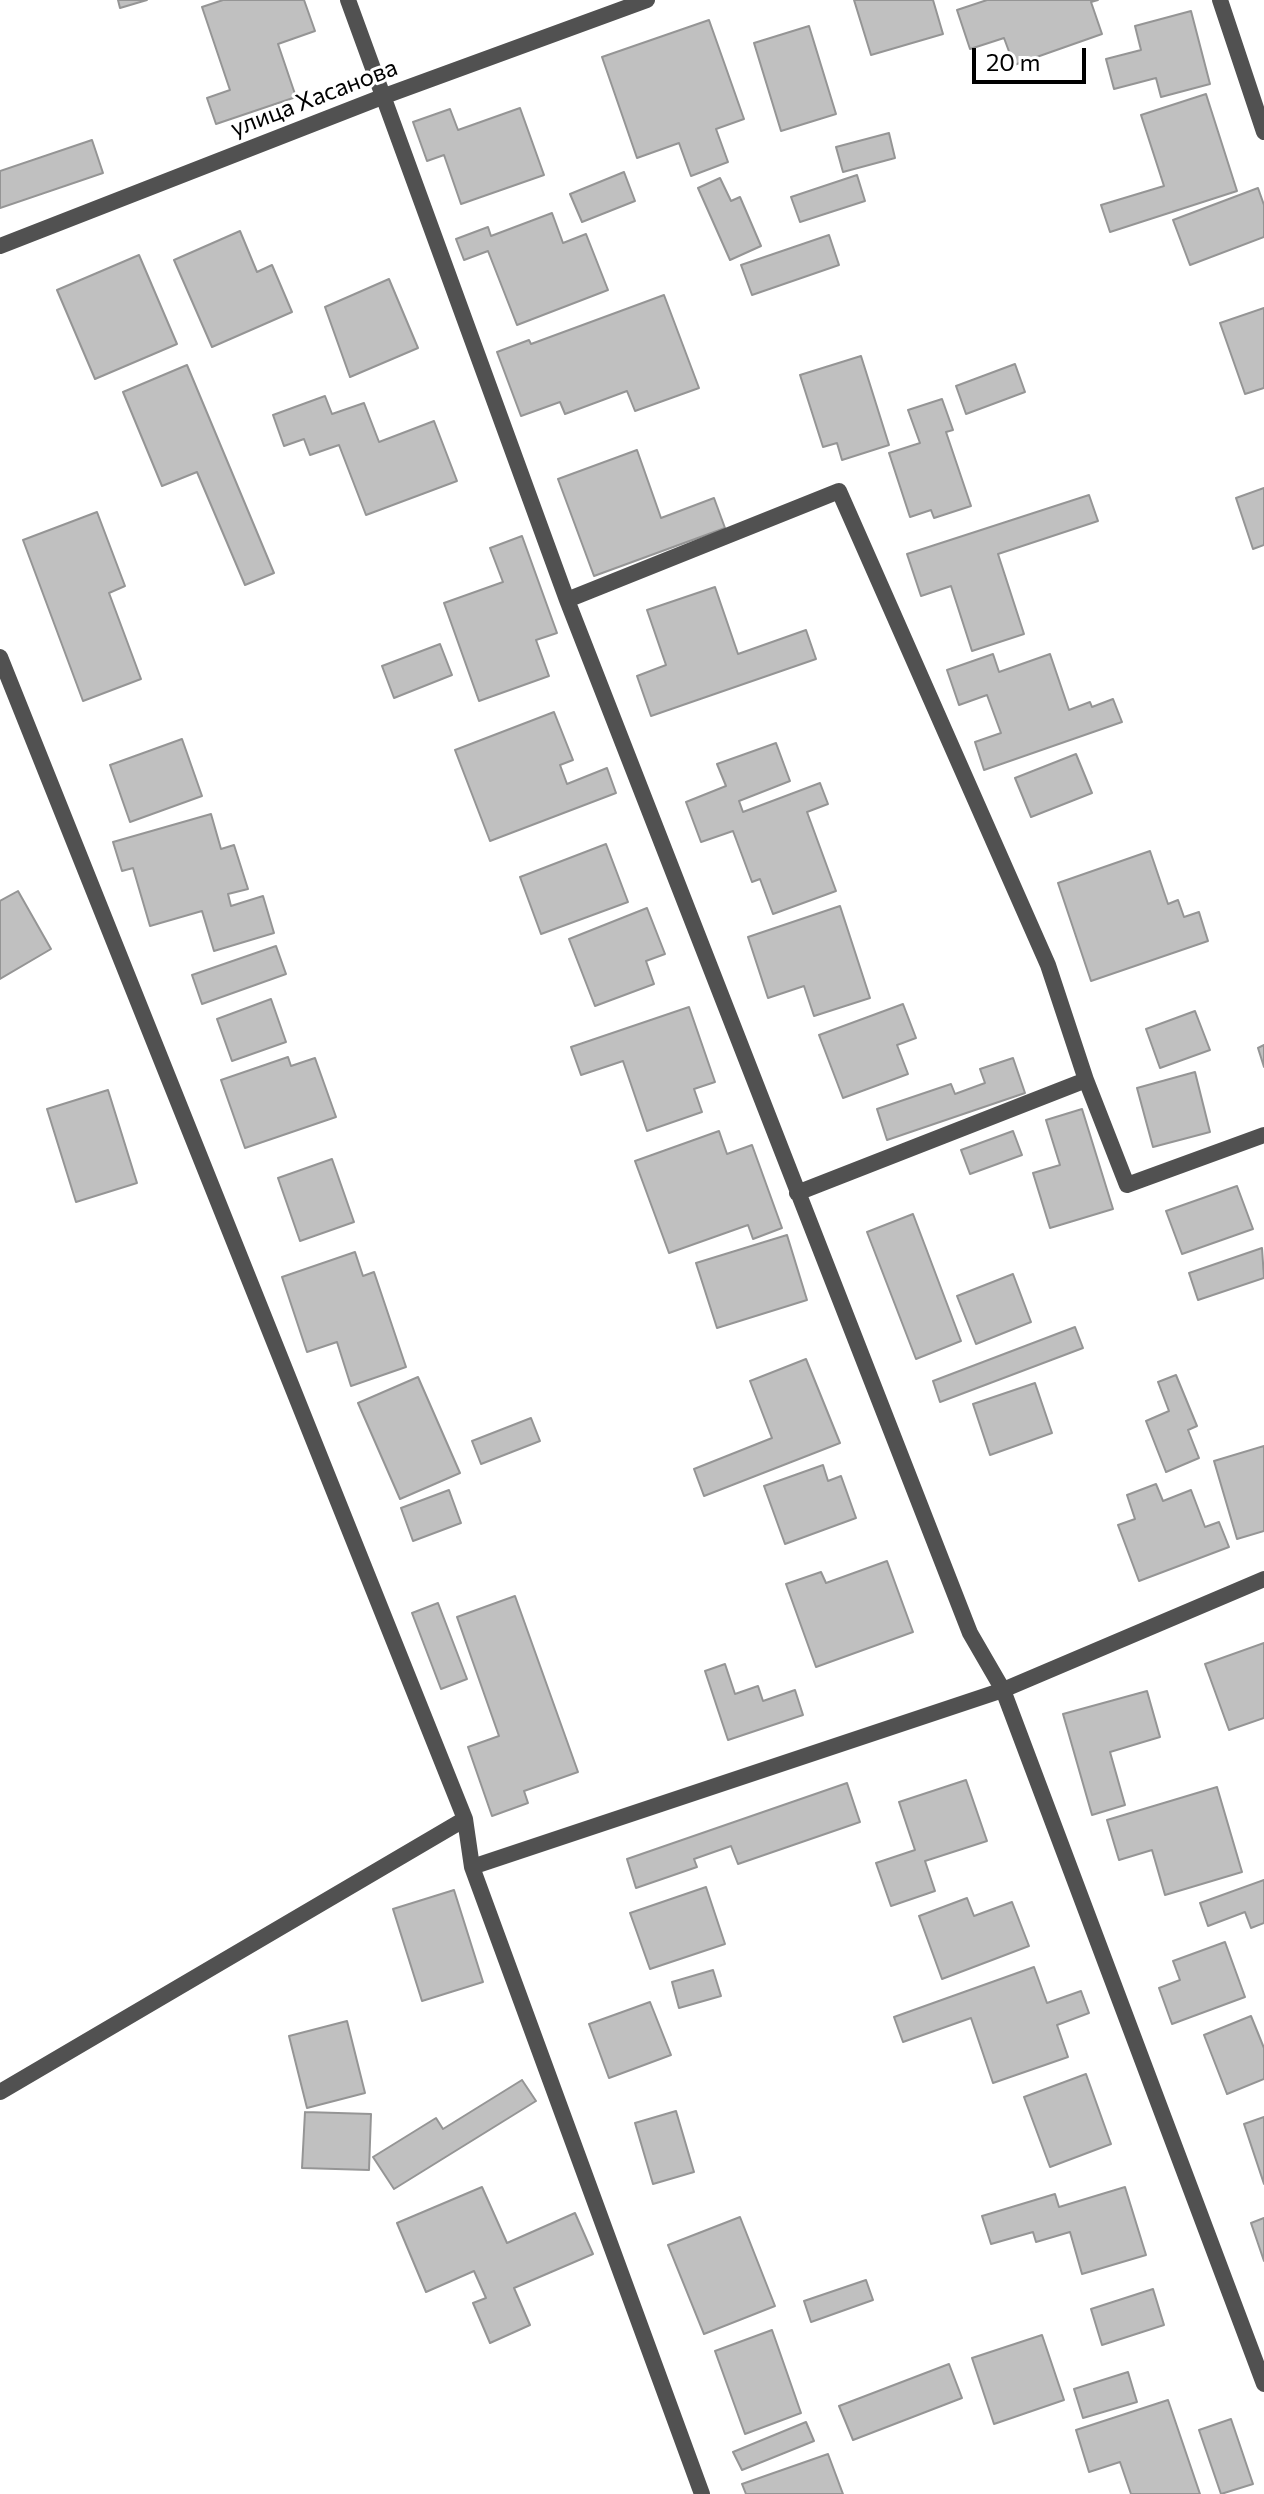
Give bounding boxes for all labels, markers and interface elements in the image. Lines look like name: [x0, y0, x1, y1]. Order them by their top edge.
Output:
scale bar: [976, 32, 1090, 82]
text: 20 m: [986, 47, 1040, 76]
street label: улица Хасанова: [226, 53, 402, 143]

